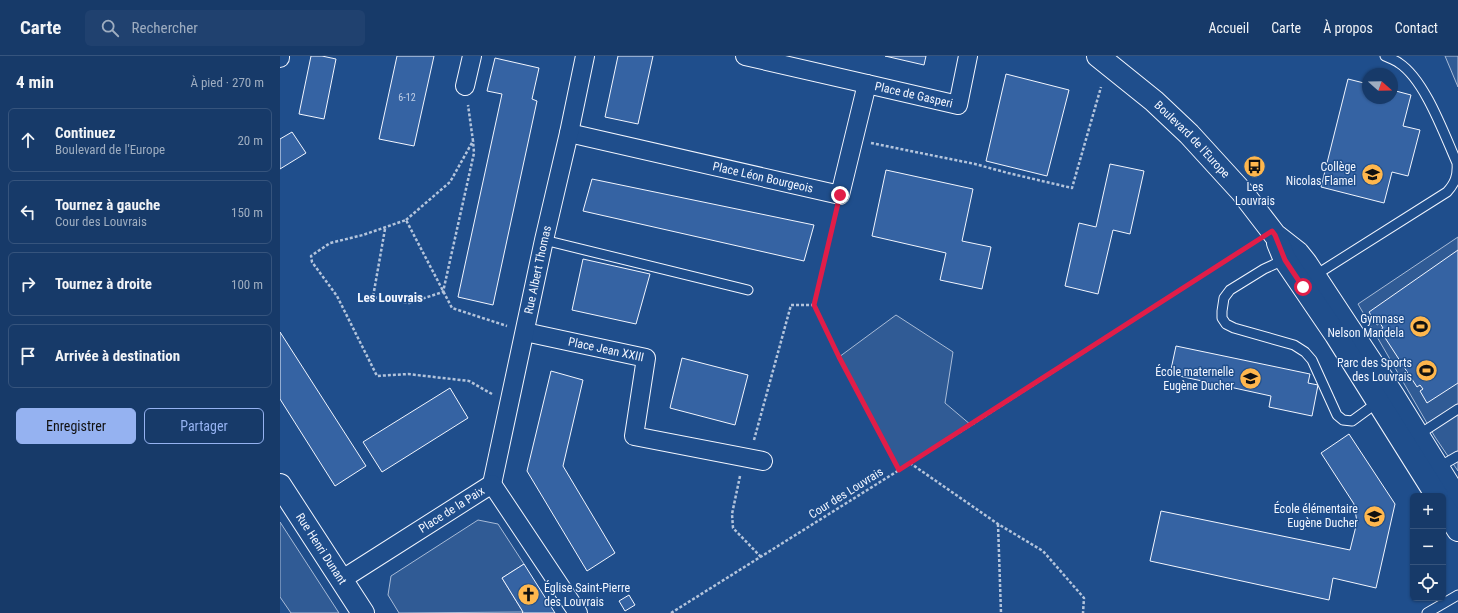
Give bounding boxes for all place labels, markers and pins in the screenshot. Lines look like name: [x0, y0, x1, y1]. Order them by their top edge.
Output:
bus stop icon: Les Louvrais: [1242, 153, 1268, 179]
place label: Collège Nicolas Flamel: [1286, 160, 1356, 188]
school or university icon: Collège Nicolas Flamel: [1359, 161, 1385, 187]
place label: Les Louvrais: [1235, 180, 1275, 208]
place label: Gymnase Nelson Mandela: [1327, 312, 1404, 340]
sports icon: Gymnase Nelson Mandela: [1407, 313, 1433, 339]
place label: Parc des Sports des Louvrais: [1337, 356, 1412, 384]
sports icon: Parc des Sports des Louvrais: [1414, 357, 1440, 383]
place label: École maternelle Eugène Ducher: [1155, 364, 1234, 393]
school or university icon: École maternelle Eugène Ducher: [1237, 366, 1263, 392]
place label: École élémentaire Eugène Ducher: [1274, 501, 1358, 530]
school or university icon: École élémentaire Eugène Ducher: [1361, 503, 1387, 529]
place label: Église Saint-Pierre des Louvrais: [544, 580, 630, 609]
church icon: Église Saint-Pierre des Louvrais: [515, 582, 541, 608]

